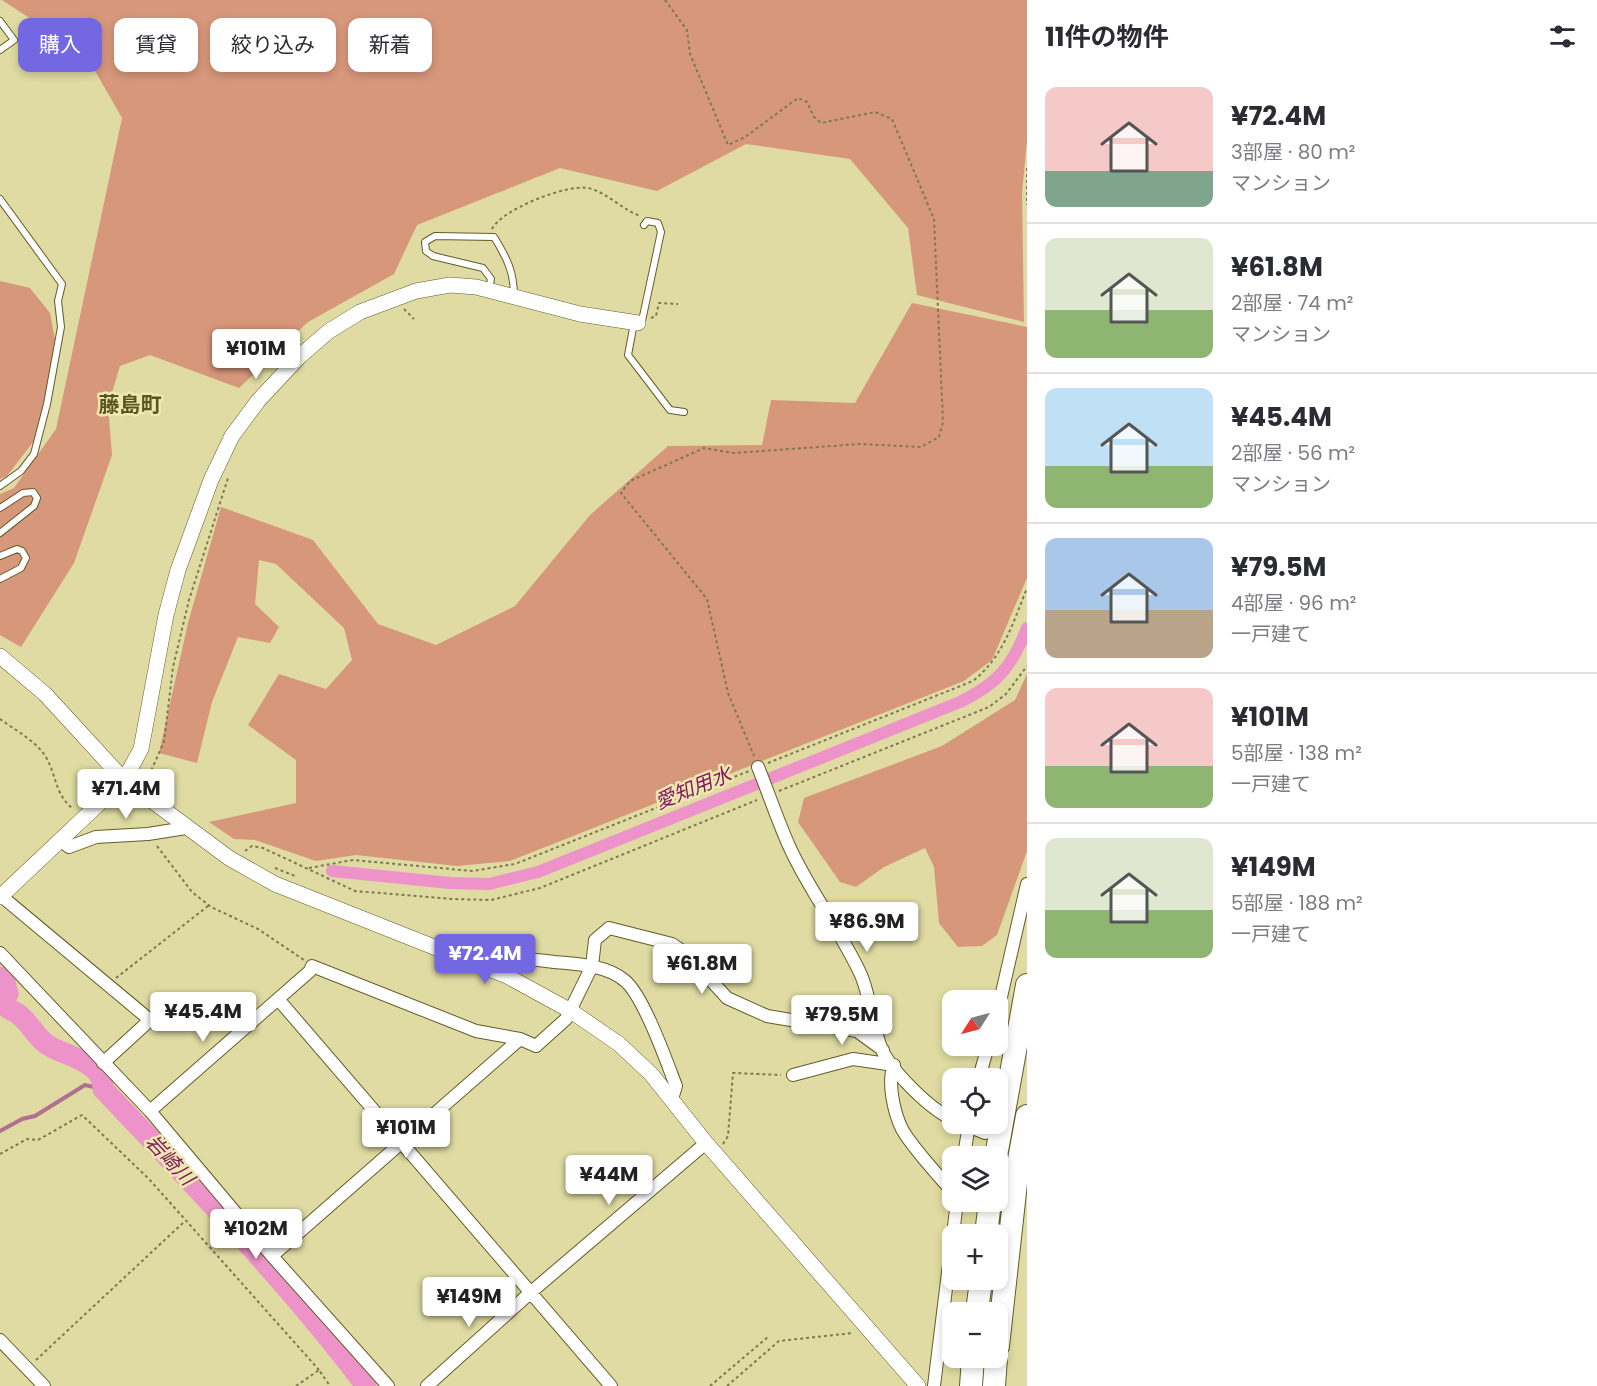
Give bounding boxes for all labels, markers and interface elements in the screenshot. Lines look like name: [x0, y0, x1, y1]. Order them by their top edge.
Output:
chip: 購入: [18, 18, 102, 72]
chip: 賃貸: [114, 18, 198, 72]
chip: 絞り込み: [210, 18, 336, 72]
chip: 新着: [348, 18, 432, 72]
text: 11件の物件: [1045, 19, 1169, 55]
icon: filters: [1546, 20, 1579, 53]
text: ¥72.4M: [1231, 98, 1326, 134]
icon: home: [1093, 111, 1165, 183]
text: 3部屋 · 80 m²: [1231, 138, 1355, 166]
text: マンション: [1231, 169, 1331, 197]
text: ¥61.8M: [1231, 249, 1323, 285]
icon: home: [1093, 262, 1165, 334]
text: 2部屋 · 74 m²: [1231, 289, 1353, 317]
text: マンション: [1231, 320, 1331, 348]
pin: ¥101M: [214, 329, 298, 380]
text: ¥101M: [226, 334, 286, 362]
district label: 藤島町: [99, 390, 162, 419]
text: ¥45.4M: [1231, 399, 1332, 435]
icon: home: [1093, 412, 1165, 484]
text: 2部屋 · 56 m²: [1231, 439, 1355, 467]
text: マンション: [1231, 470, 1331, 498]
text: ¥79.5M: [1231, 549, 1326, 585]
icon: home: [1093, 562, 1165, 634]
text: 4部屋 · 96 m²: [1231, 589, 1356, 617]
text: 一戸建て: [1231, 620, 1311, 648]
text: ¥101M: [1231, 699, 1309, 735]
icon: home: [1093, 712, 1165, 784]
text: 5部屋 · 138 m²: [1231, 739, 1362, 767]
water label: 愛知用水: [651, 759, 737, 816]
pin: ¥71.4M: [77, 769, 175, 820]
text: 一戸建て: [1231, 770, 1311, 798]
text: ¥71.4M: [91, 774, 161, 802]
text: ¥149M: [1231, 849, 1316, 885]
icon: home: [1093, 862, 1165, 934]
text: 5部屋 · 188 m²: [1231, 889, 1363, 917]
pin: ¥86.9M: [818, 902, 916, 953]
text: ¥86.9M: [829, 907, 905, 935]
text: 一戸建て: [1231, 920, 1311, 948]
pin: ¥72.4M: [436, 934, 534, 985]
text: ¥72.4M: [448, 939, 522, 967]
pin: ¥61.8M: [653, 944, 751, 995]
text: ¥61.8M: [667, 949, 737, 977]
north arrow: [942, 990, 1008, 1056]
map controls: [942, 990, 1008, 1368]
pin: ¥45.4M: [154, 992, 252, 1043]
pin: ¥79.5M: [793, 995, 891, 1046]
text: ¥45.4M: [164, 997, 242, 1025]
text: ¥79.5M: [805, 1000, 879, 1028]
button: locate: [942, 1068, 1008, 1134]
pin: ¥101M: [364, 1108, 448, 1159]
text: ¥101M: [376, 1113, 436, 1141]
water label: 岩崎川: [139, 1129, 202, 1193]
button: layers: [942, 1146, 1008, 1212]
pin: ¥44M: [573, 1155, 645, 1206]
text: ¥44M: [580, 1160, 638, 1188]
pin: ¥102M: [214, 1209, 298, 1260]
text: ¥102M: [224, 1214, 288, 1242]
button: +: [942, 1224, 1008, 1290]
pin: ¥149M: [427, 1277, 511, 1328]
text: ¥149M: [436, 1282, 502, 1310]
button: −: [942, 1302, 1008, 1368]

